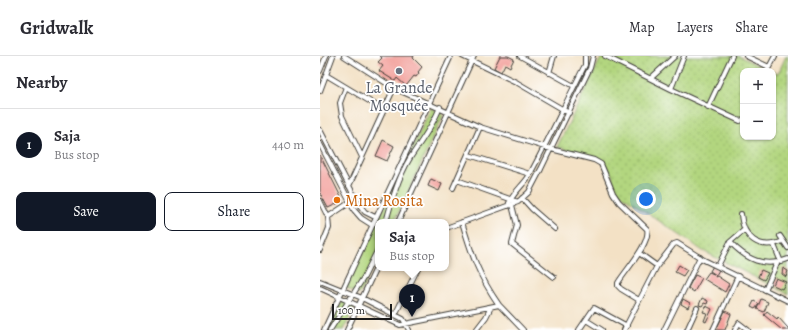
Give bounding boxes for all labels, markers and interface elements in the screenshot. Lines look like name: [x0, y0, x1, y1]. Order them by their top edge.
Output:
text: Gridwalk: [20, 15, 93, 41]
text: Map: [629, 18, 655, 37]
text: Layers: [677, 18, 713, 37]
text: Share: [735, 18, 768, 37]
marker: La Grande Mosquée: [394, 66, 404, 76]
map controls: [740, 68, 776, 140]
button: +: [740, 68, 776, 104]
text: Nearby: [16, 71, 67, 94]
place label: La Grande Mosquée: [365, 77, 433, 117]
button: −: [740, 104, 776, 140]
text: Saja: [54, 126, 80, 146]
text: 1: [27, 136, 31, 153]
text: 440 m: [272, 136, 304, 153]
text: Bus stop: [54, 146, 99, 163]
your location: [636, 189, 656, 209]
place label: Mina Rosita: [345, 190, 424, 212]
button: Save: [16, 192, 156, 231]
button: Share: [164, 192, 304, 231]
marker: Mina Rosita: [332, 195, 342, 205]
popup: [375, 219, 449, 271]
text: Saja: [389, 227, 416, 247]
text: Bus stop: [389, 247, 435, 264]
pin: 1: [399, 284, 425, 317]
scale bar: [332, 302, 392, 321]
text: 100 m: [338, 303, 365, 318]

